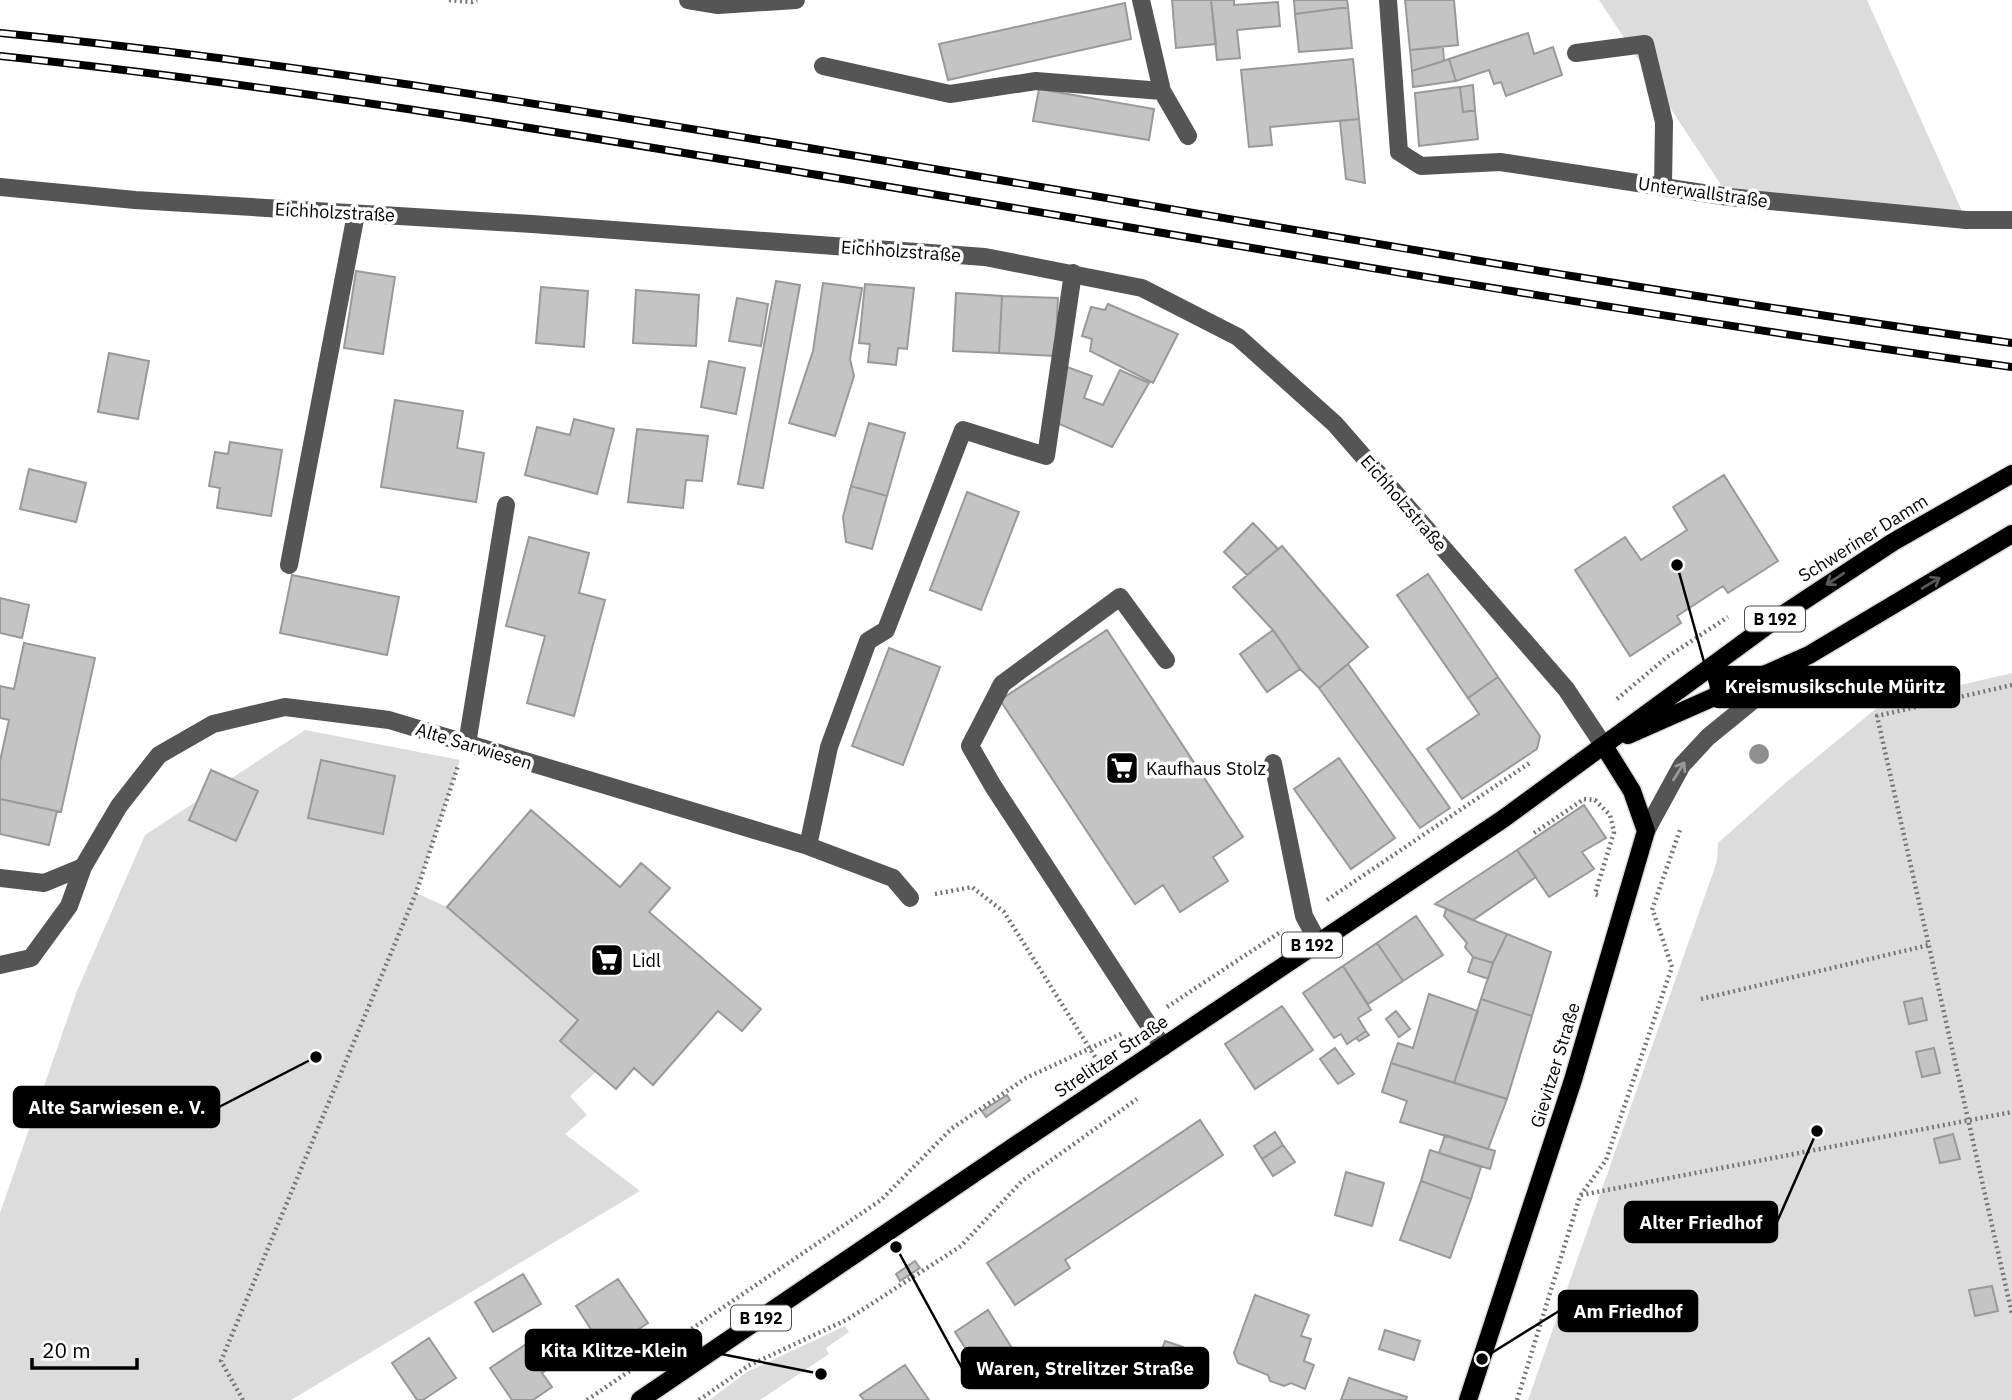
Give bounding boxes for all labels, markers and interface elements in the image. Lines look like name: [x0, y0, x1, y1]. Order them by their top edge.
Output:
street label: Unterwallstraße: [1637, 172, 1769, 213]
street label: Eichholzstraße: [274, 197, 396, 227]
street label: Eichholzstraße: [840, 235, 962, 267]
street label: Eichholzstraße: [1356, 450, 1452, 556]
street label: Schweriner Damm: [1794, 489, 1932, 587]
one-way arrow: [1826, 571, 1845, 586]
one-way arrow: [1920, 575, 1940, 589]
road number: B 192: [1745, 606, 1805, 632]
callout: Kreismusikschule Müritz: [1711, 667, 1959, 707]
text: Kreismusikschule Müritz: [1725, 674, 1945, 698]
street label: Alte Sarwiesen: [413, 717, 535, 775]
supermarket icon: Kaufhaus Stolz: [1103, 749, 1141, 787]
place label: Kaufhaus Stolz: [1146, 757, 1266, 780]
one-way arrow: [1672, 762, 1687, 781]
road number: B 192: [1282, 932, 1342, 958]
supermarket icon: Lidl: [588, 941, 626, 979]
place label: Lidl: [632, 949, 661, 972]
street label: Gievitzer Straße: [1525, 1000, 1585, 1130]
street label: Strelitzer Straße: [1050, 1009, 1172, 1102]
callout: Alte Sarwiesen e. V.: [14, 1087, 219, 1127]
text: Alte Sarwiesen e. V.: [28, 1095, 206, 1119]
callout: Alter Friedhof: [1625, 1202, 1777, 1242]
text: Alter Friedhof: [1639, 1210, 1763, 1234]
callout: Am Friedhof: [1559, 1291, 1697, 1331]
text: Am Friedhof: [1573, 1299, 1683, 1323]
road number: B 192: [731, 1306, 791, 1330]
scale bar: [32, 1326, 136, 1370]
callout: Kita Klitze-Klein: [526, 1330, 701, 1370]
text: 20 m: [42, 1336, 91, 1364]
text: Kita Klitze-Klein: [540, 1338, 688, 1362]
callout: Waren, Strelitzer Straße: [962, 1348, 1208, 1388]
text: Waren, Strelitzer Straße: [976, 1356, 1194, 1380]

